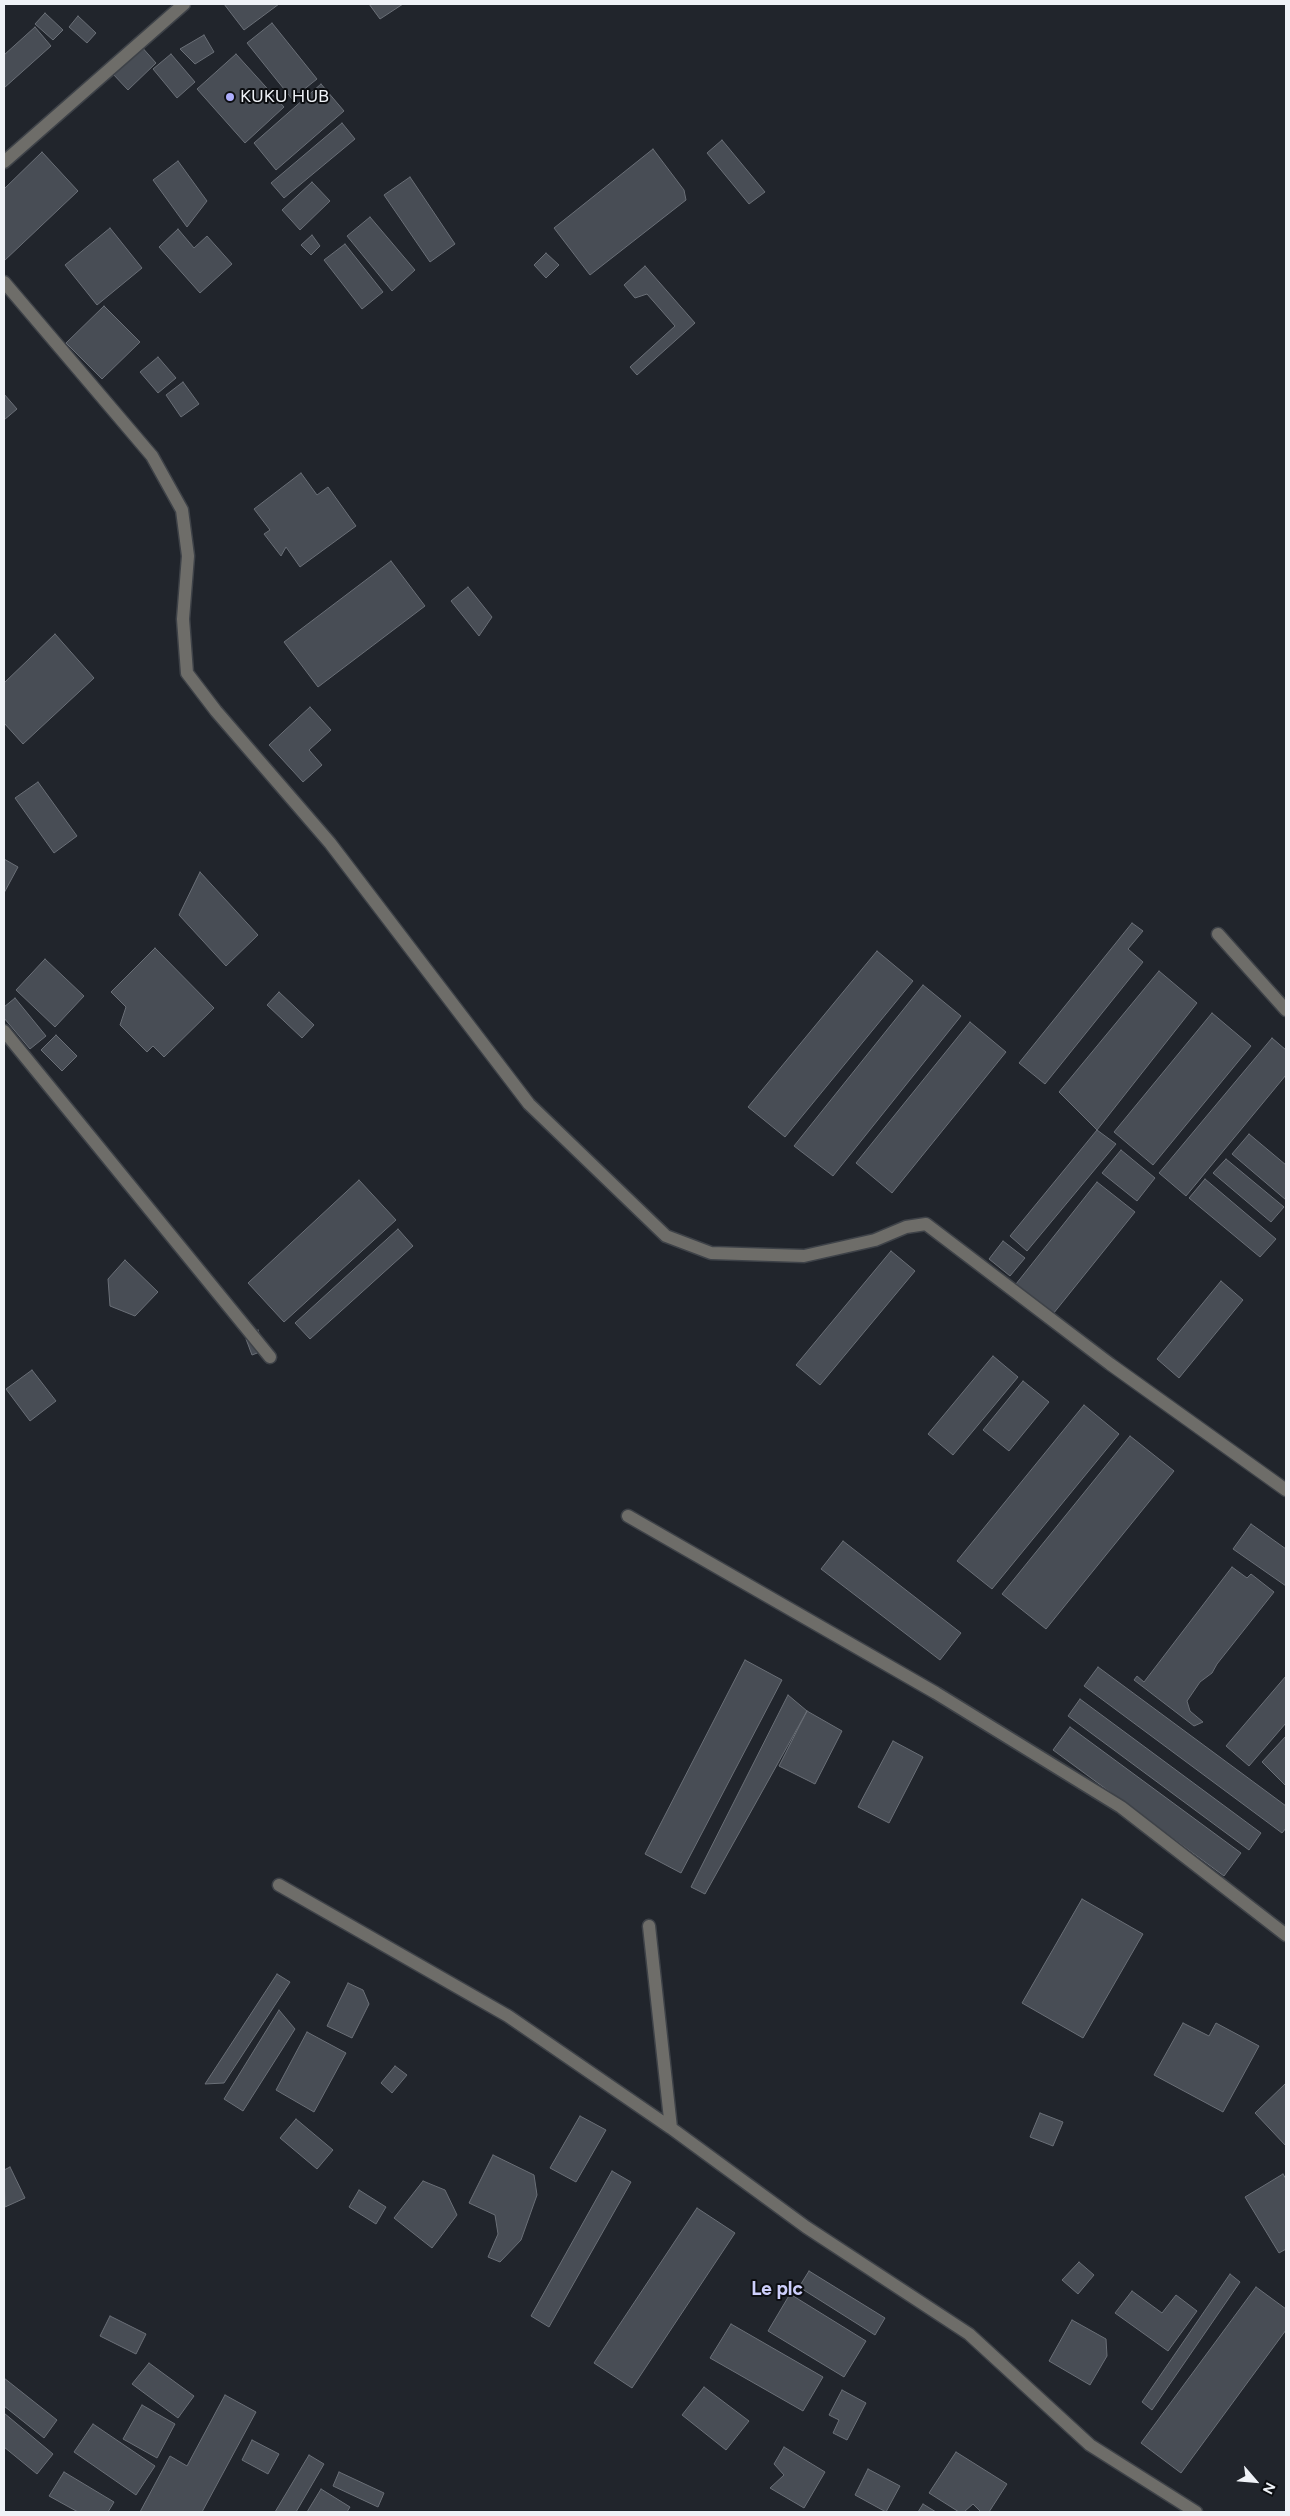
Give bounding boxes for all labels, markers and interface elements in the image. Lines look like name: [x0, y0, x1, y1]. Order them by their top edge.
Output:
place label: KUKU HUB: [240, 86, 329, 108]
marker: KUKU HUB: [224, 91, 236, 103]
district label: Le plc: [751, 2278, 803, 2300]
north arrow: [1230, 2456, 1280, 2506]
text: N: [1259, 2479, 1279, 2497]

